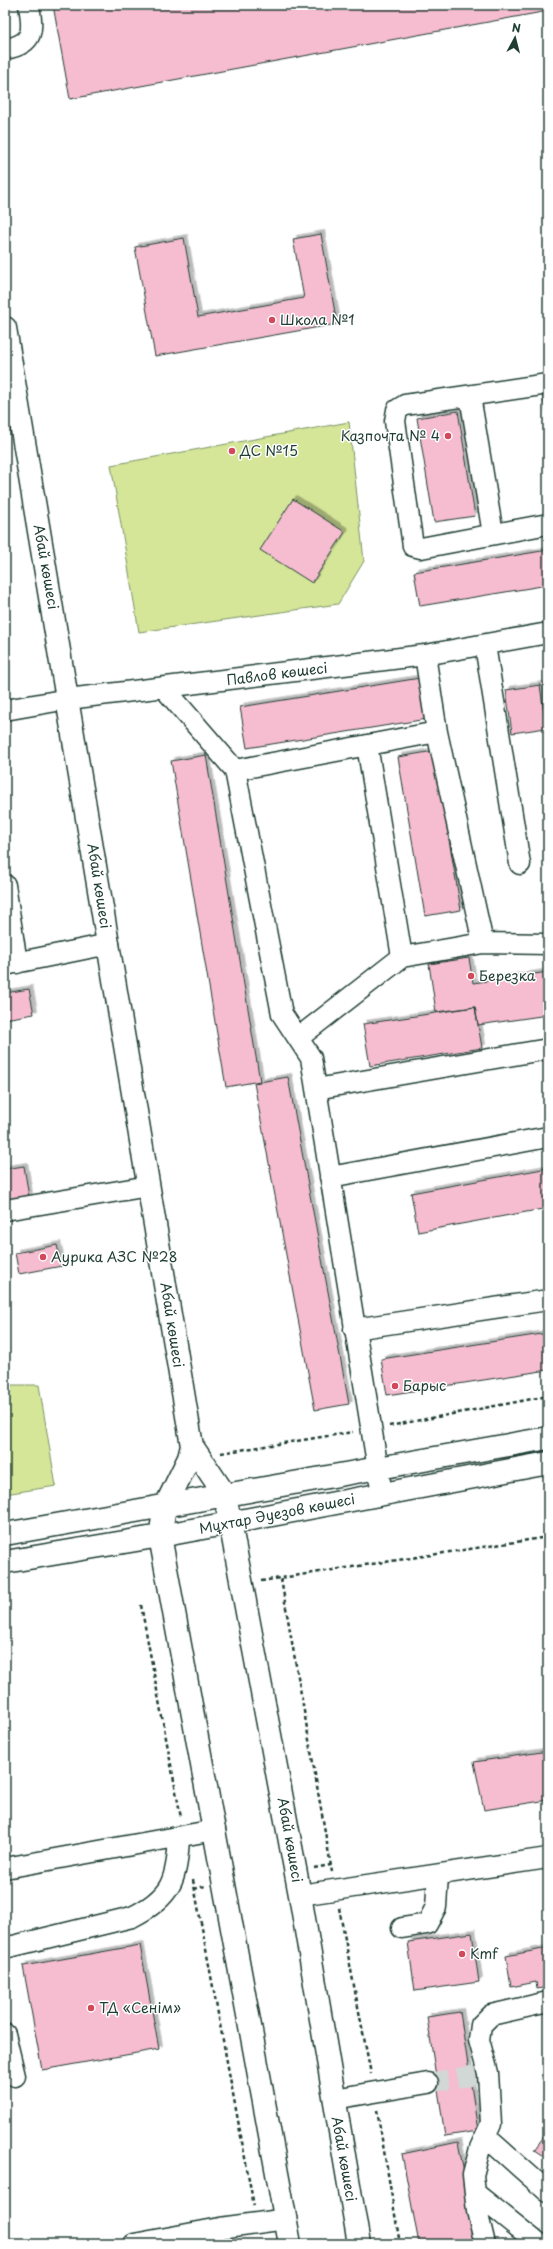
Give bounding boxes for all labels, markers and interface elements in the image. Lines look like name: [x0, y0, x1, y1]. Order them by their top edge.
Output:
north arrow: [495, 18, 535, 58]
text: N: [511, 19, 522, 37]
place label: Школа №1: [280, 309, 355, 330]
marker: Школа №1: [267, 315, 277, 325]
place label: Казпочта № 4: [340, 425, 440, 446]
marker: Казпочта № 4: [443, 431, 453, 441]
place label: ДС №15: [239, 440, 298, 461]
marker: ДС №15: [227, 446, 237, 456]
street label: Абай көшесі: [29, 523, 64, 611]
street label: Павлов көшесі: [225, 657, 329, 690]
street label: Абай көшесі: [82, 842, 117, 930]
place label: Березка: [479, 965, 536, 986]
marker: Березка: [466, 971, 476, 981]
place label: Аурика АЗС №28: [51, 1246, 178, 1267]
marker: Аурика АЗС №28: [38, 1252, 48, 1262]
street label: Абай көшесі: [155, 1281, 190, 1369]
place label: Барыс: [403, 1375, 446, 1396]
marker: Барыс: [390, 1381, 400, 1391]
street label: Мұхтар Әуезов көшесі: [197, 1488, 357, 1539]
street label: Абай көшесі: [273, 1796, 308, 1884]
place label: Kmf: [470, 1943, 499, 1964]
marker: Kmf: [457, 1949, 467, 1959]
place label: ТД «Сенім»: [99, 1997, 181, 2018]
marker: ТД «Сенім»: [86, 2003, 96, 2013]
street label: Абай көшесі: [327, 2115, 362, 2203]

